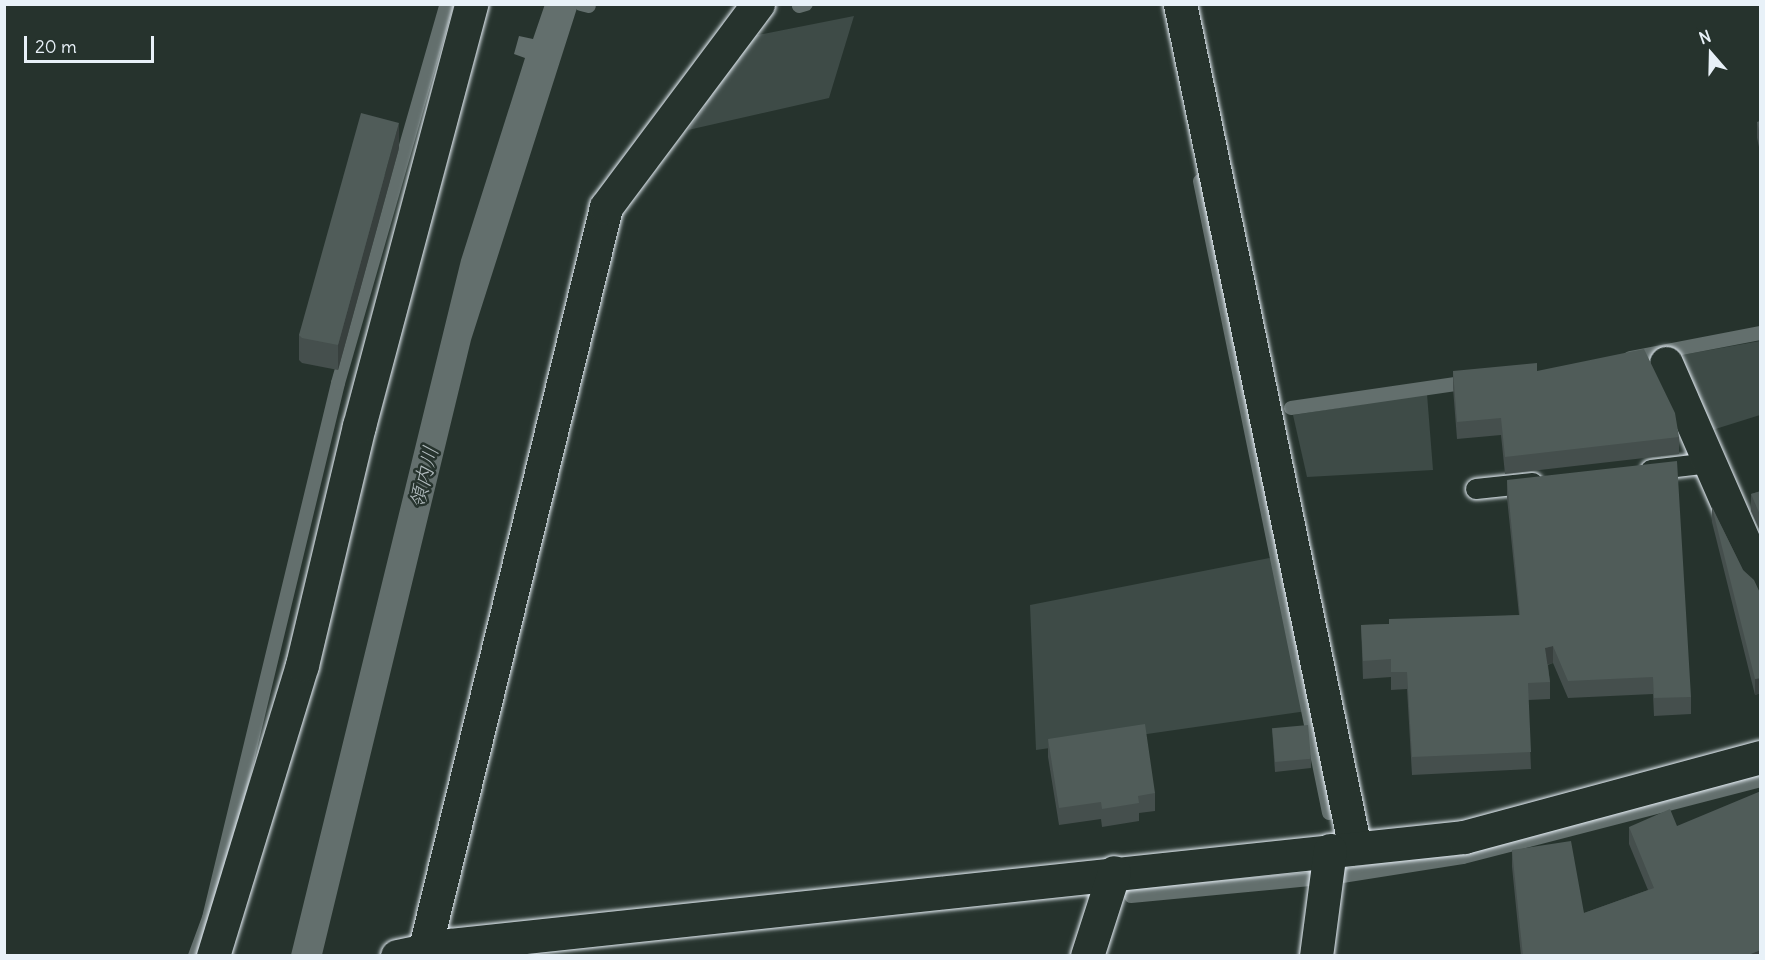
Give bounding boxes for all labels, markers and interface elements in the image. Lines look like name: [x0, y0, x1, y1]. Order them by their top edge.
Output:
scale bar: [27, 24, 158, 62]
north arrow: [1681, 24, 1741, 84]
text: N: [1696, 26, 1713, 48]
text: 20 m: [35, 35, 77, 58]
water label: 領内川: [404, 443, 444, 511]

